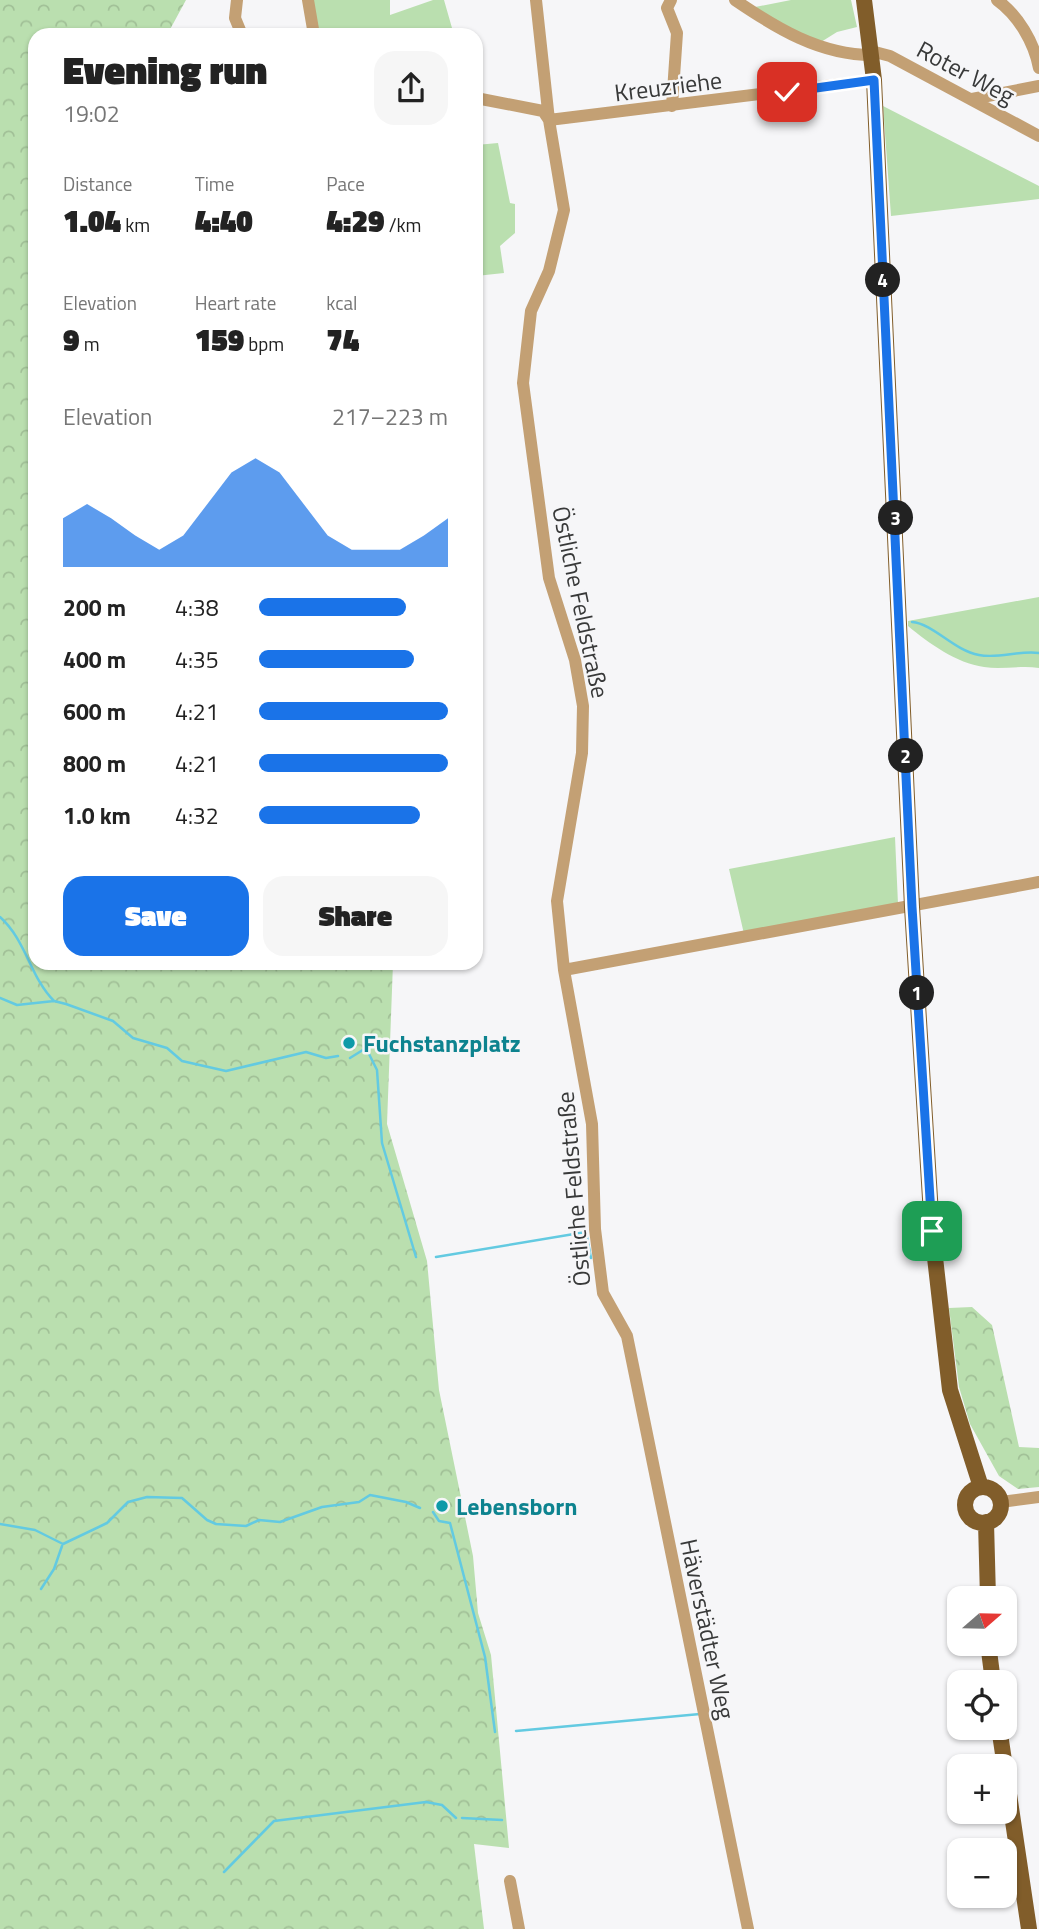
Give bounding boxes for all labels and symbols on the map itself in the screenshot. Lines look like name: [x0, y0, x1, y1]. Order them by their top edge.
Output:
street label: Roter Weg: [911, 31, 1021, 113]
street label: Kreuzriehe: [612, 62, 724, 110]
pin: [757, 62, 817, 122]
pin: 4: [866, 262, 900, 298]
pin: 3: [878, 500, 914, 536]
street label: Östliche Feldstraße: [543, 503, 619, 701]
pin: 2: [888, 738, 923, 774]
pin: 1: [900, 976, 934, 1010]
place label: Fuchstanzplatz: [363, 1025, 521, 1061]
marker: Fuchstanzplatz: [341, 1035, 357, 1051]
street label: Östliche Feldstraße: [547, 1090, 599, 1288]
pin: [902, 1201, 962, 1261]
place label: Lebensborn: [456, 1488, 578, 1524]
marker: Lebensborn: [434, 1498, 450, 1514]
street label: Häverstädter Weg: [671, 1535, 745, 1723]
north arrow: [947, 1586, 1017, 1656]

